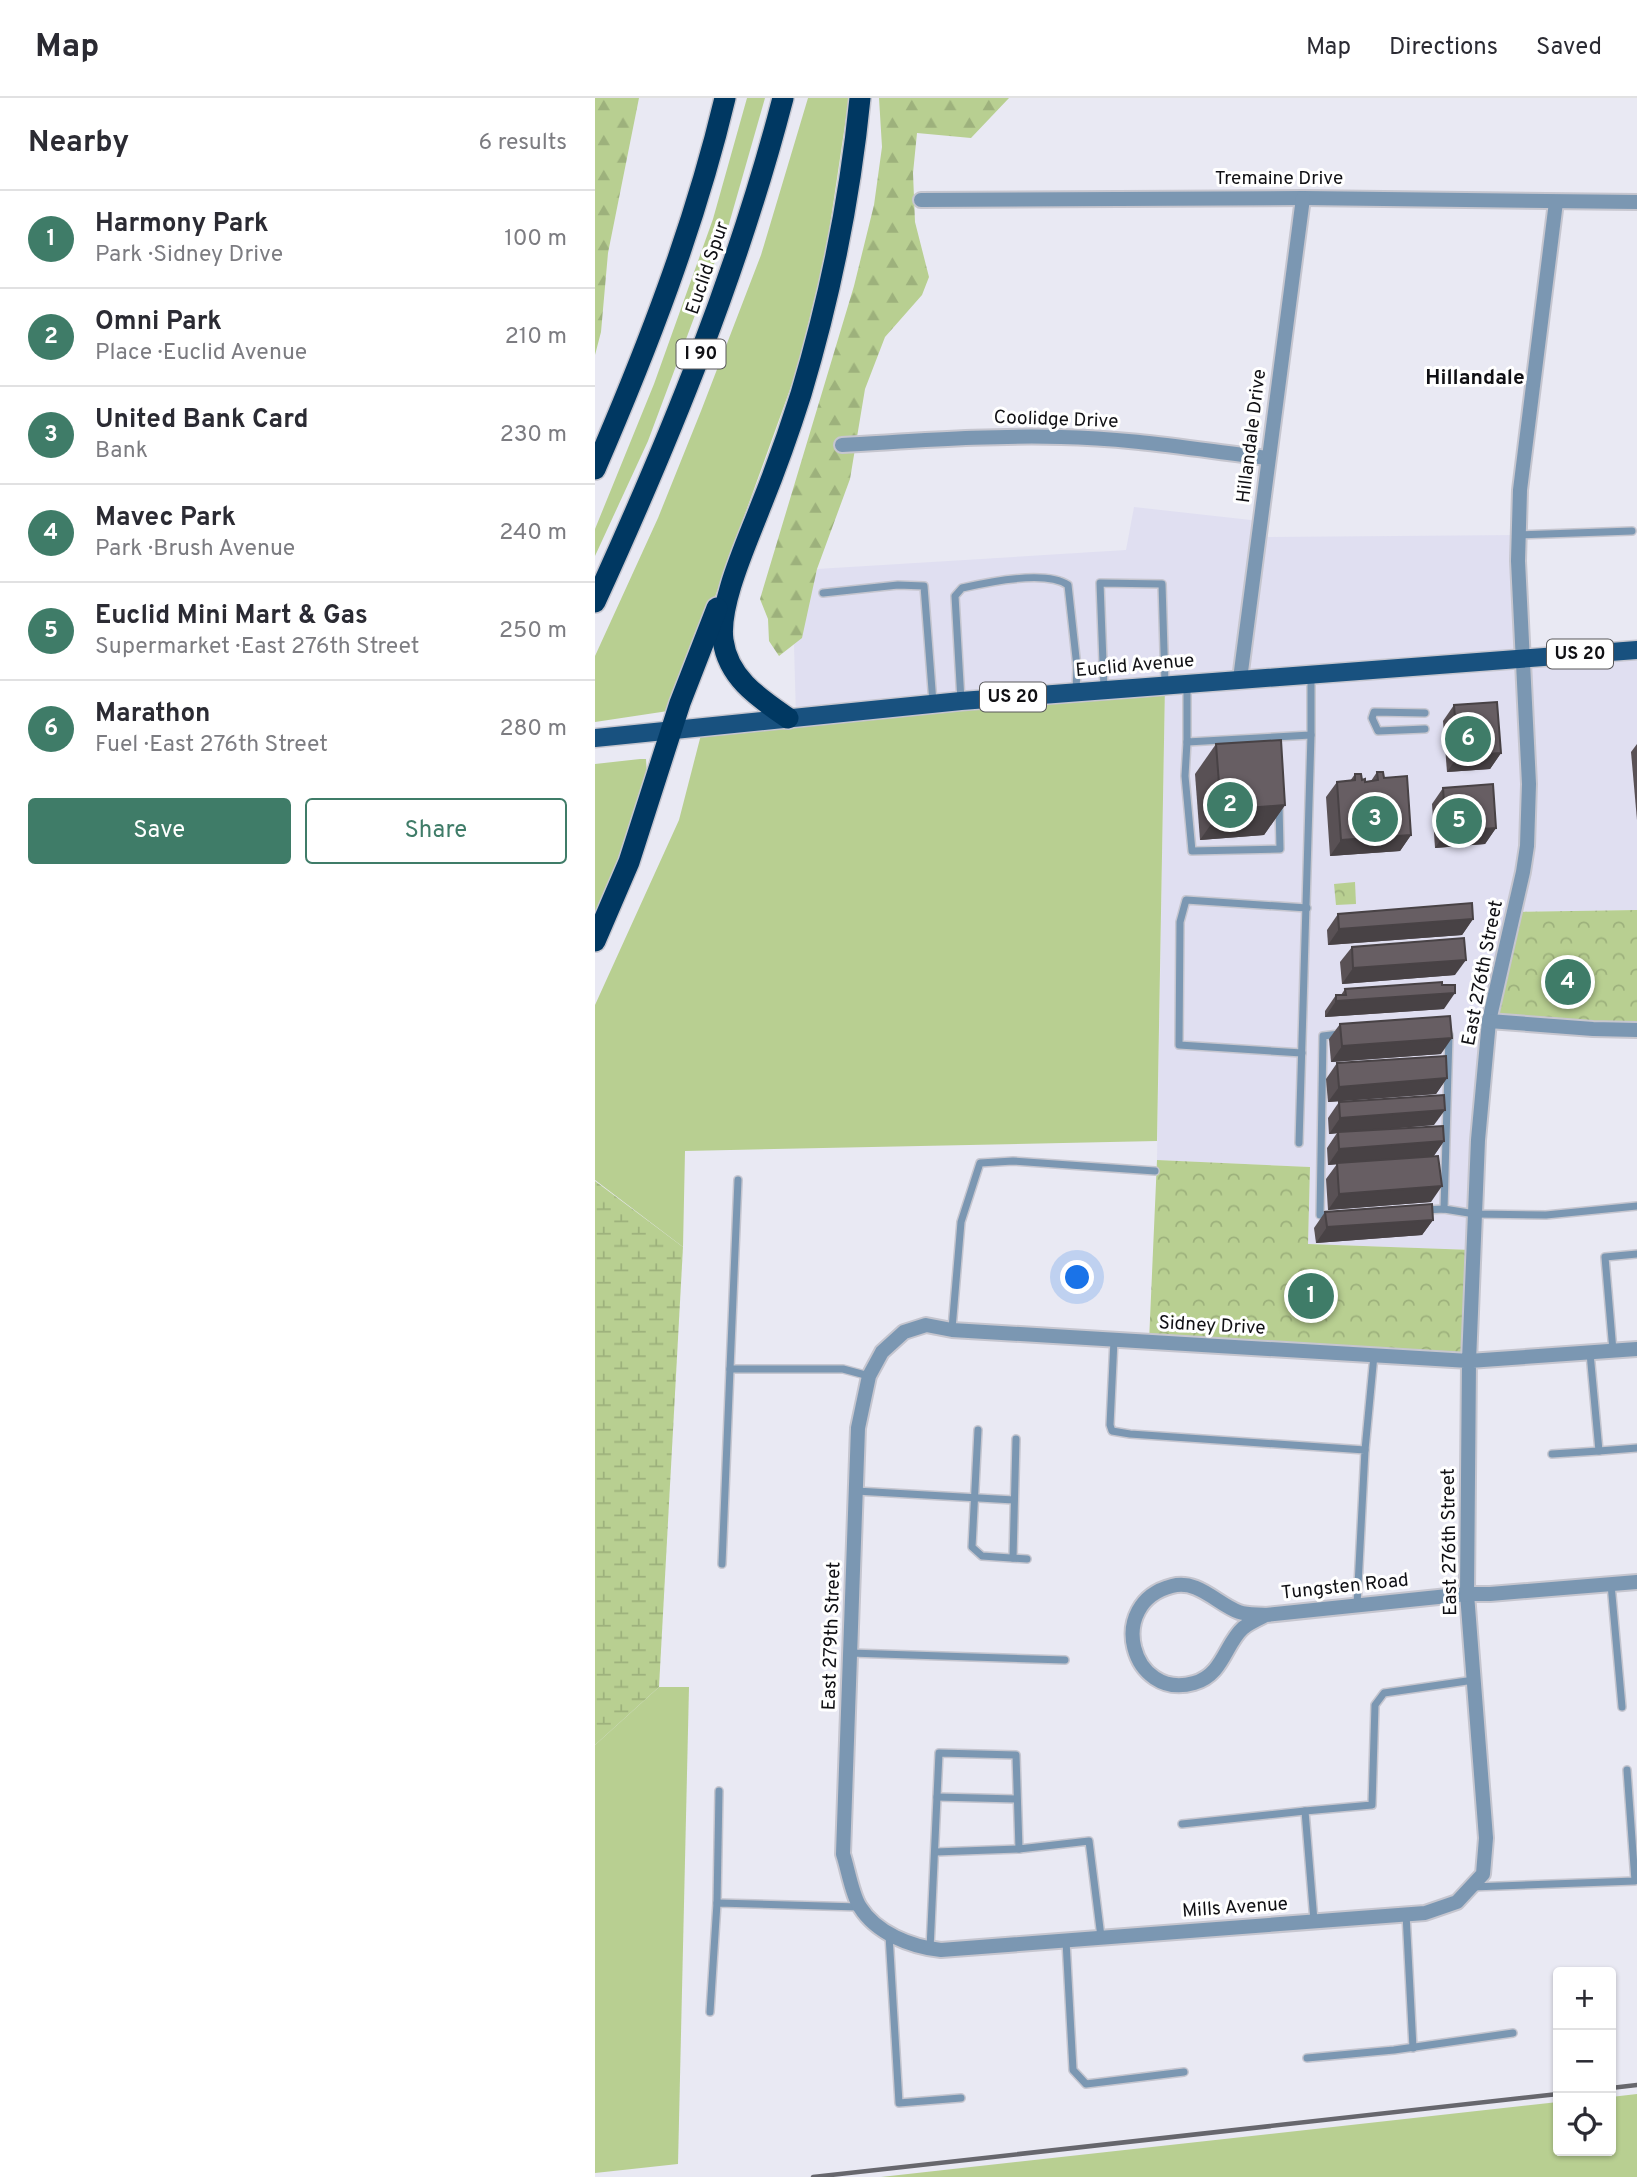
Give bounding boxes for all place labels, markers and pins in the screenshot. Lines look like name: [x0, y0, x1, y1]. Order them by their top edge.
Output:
pin: 6: [1445, 713, 1491, 765]
pin: 2: [1207, 779, 1253, 831]
pin: 3: [1352, 793, 1398, 845]
pin: 5: [1436, 795, 1482, 847]
pin: 4: [1545, 956, 1591, 1008]
pin: 1: [1288, 1270, 1334, 1322]

